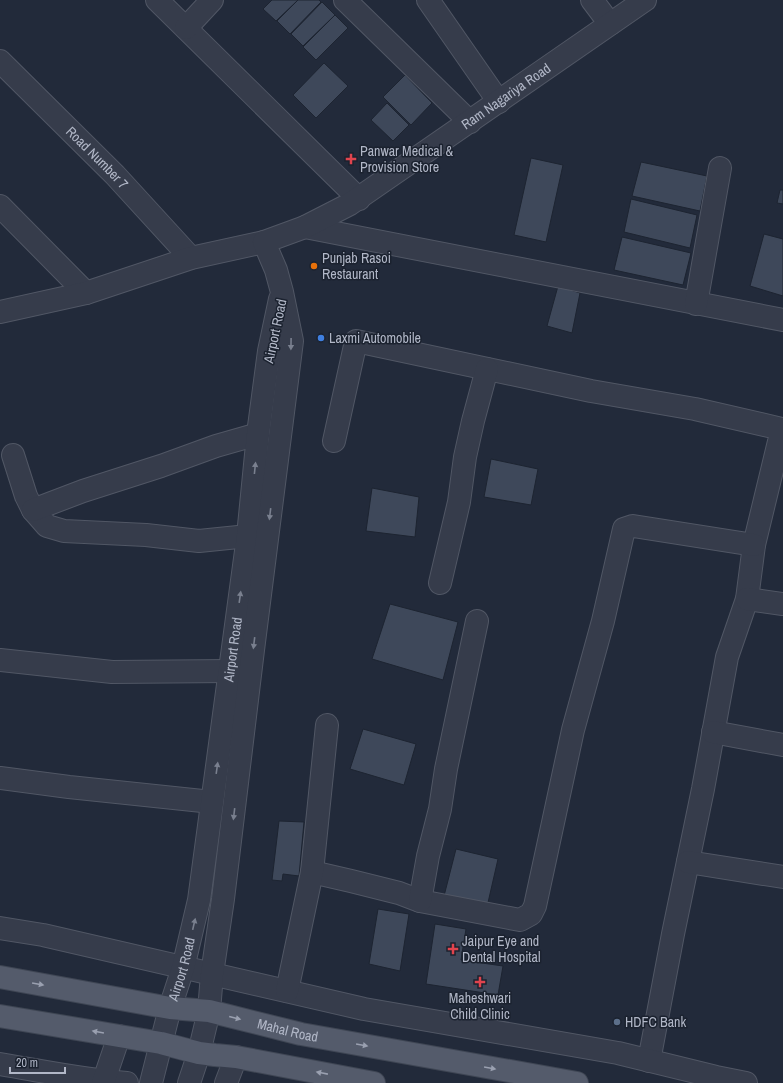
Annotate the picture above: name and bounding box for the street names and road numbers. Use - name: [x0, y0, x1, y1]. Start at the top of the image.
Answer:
- street label: Ram Nagariya Road: [458, 59, 554, 133]
- street label: Road Number 7: [62, 123, 132, 193]
- street label: Airport Road: [259, 297, 291, 366]
- street label: Airport Road: [219, 616, 246, 684]
- street label: Airport Road: [164, 936, 199, 1004]
- street label: Mahal Road: [255, 1014, 320, 1046]

